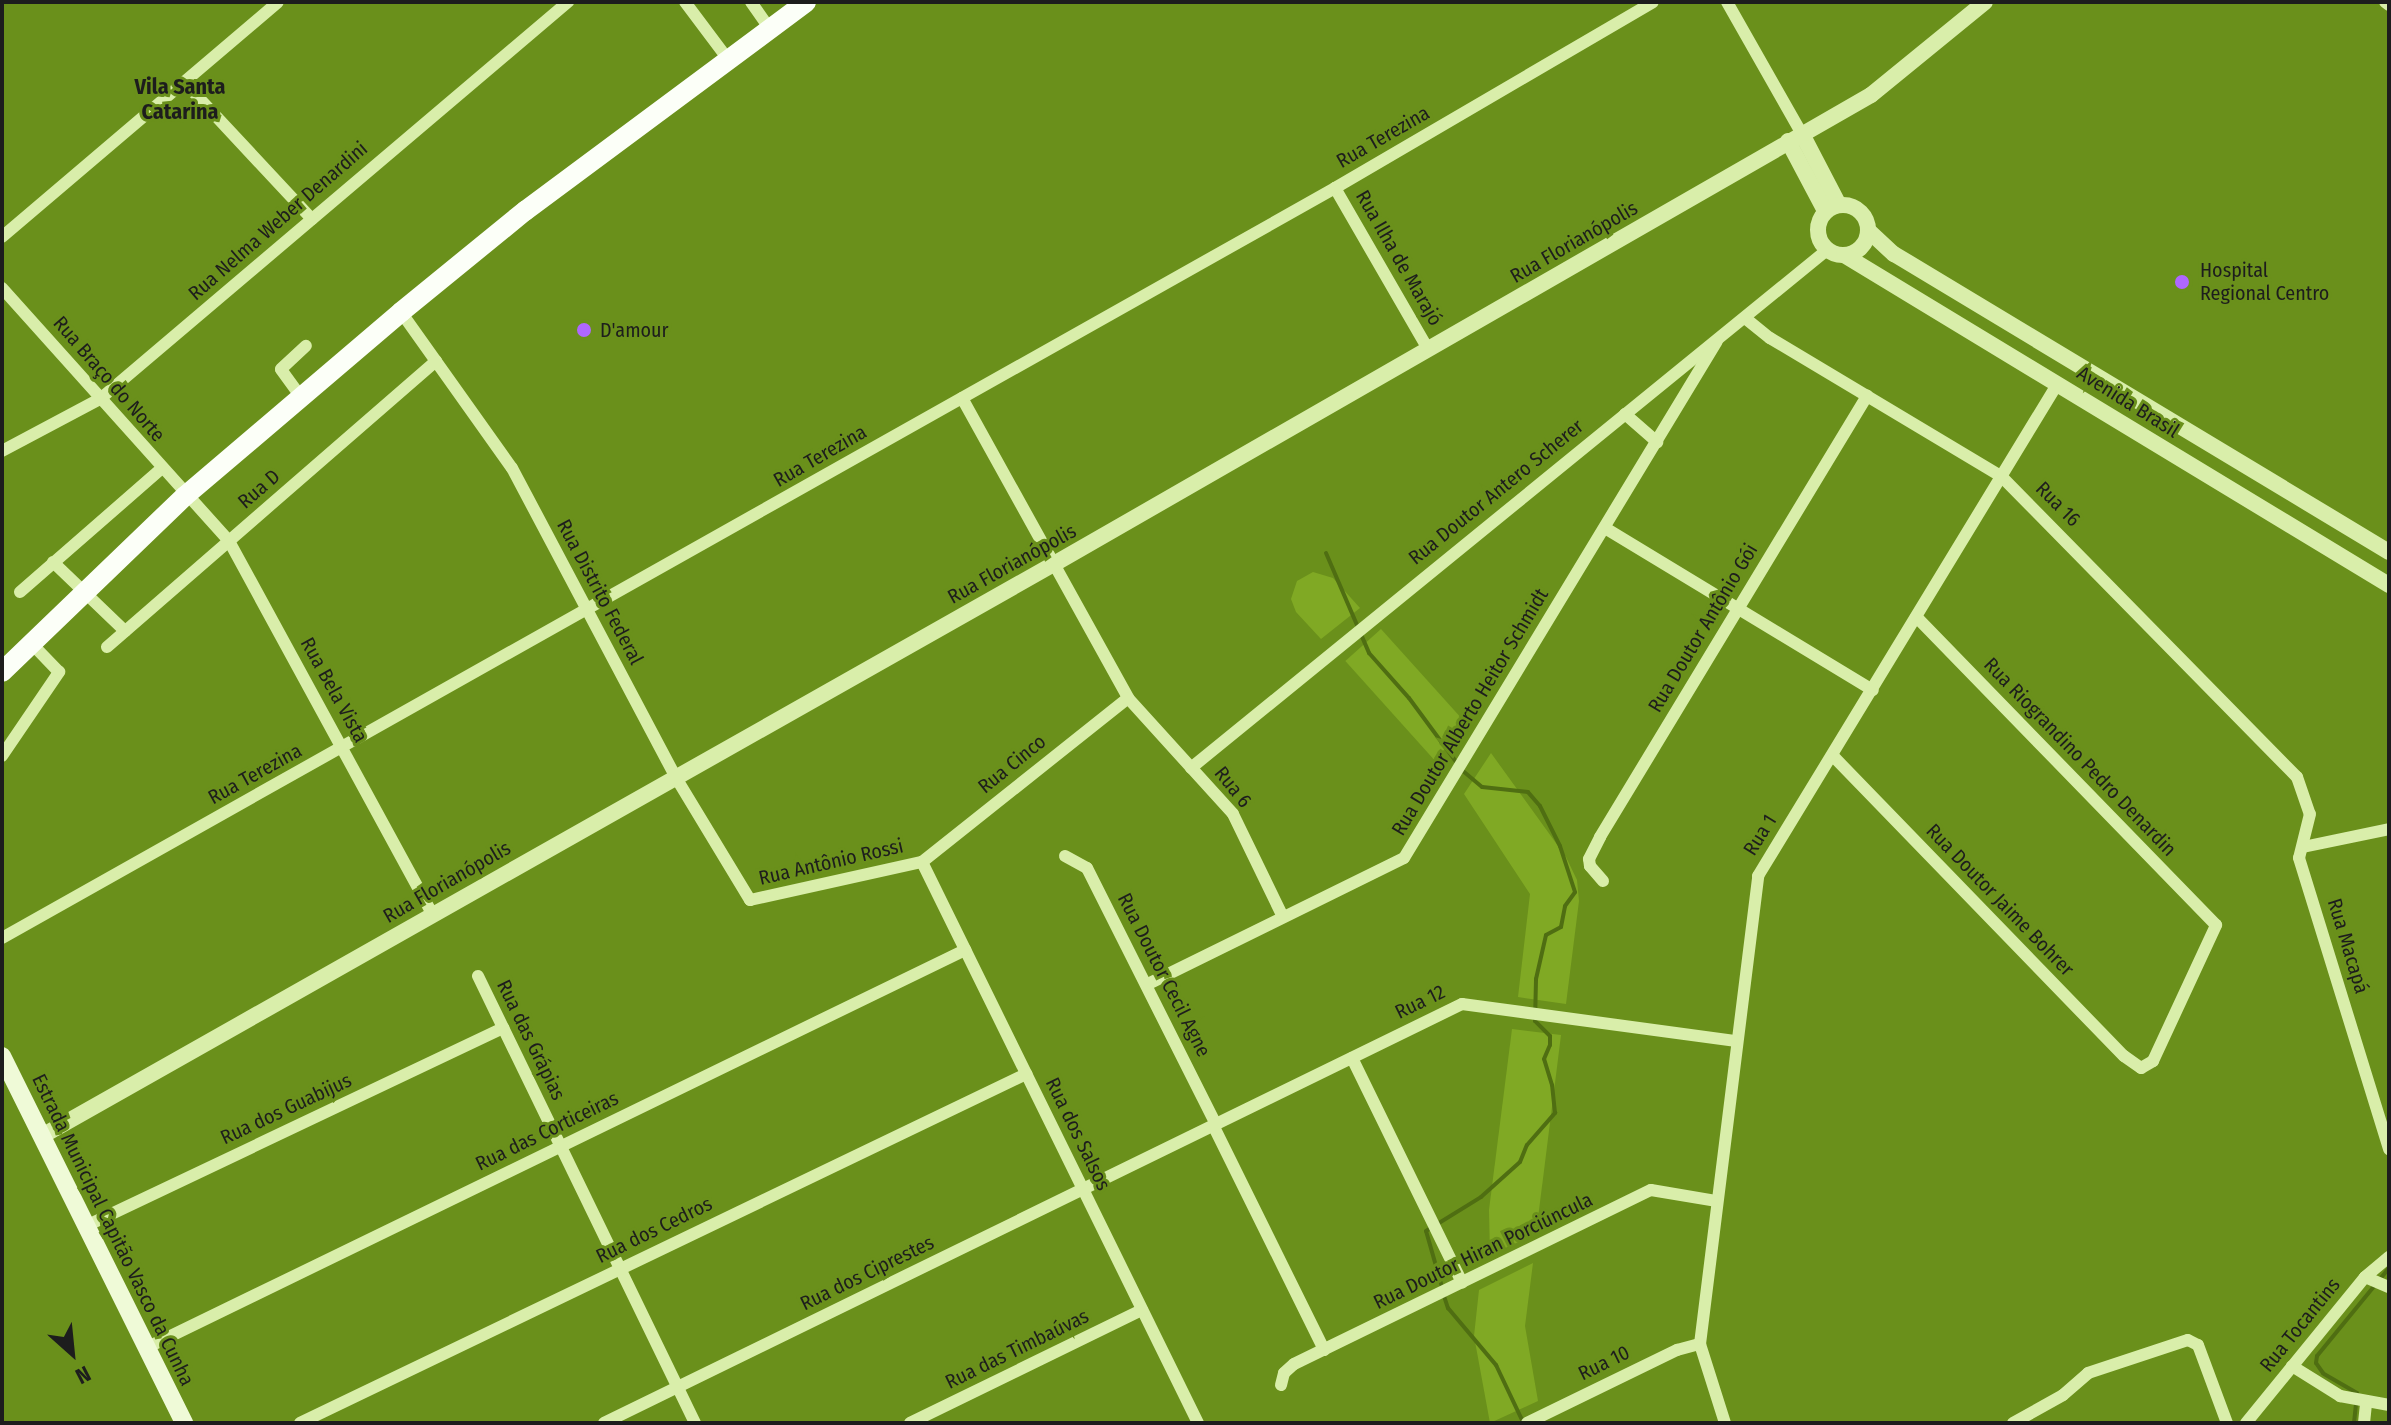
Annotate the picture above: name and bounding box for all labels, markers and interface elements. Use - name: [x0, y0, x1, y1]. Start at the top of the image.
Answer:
- district label: Vila Santa Catarina: [135, 73, 225, 124]
- street label: Rua Terezina: [1332, 101, 1434, 173]
- street label: Rua Nelma Weber Denardini: [184, 137, 372, 305]
- street label: Rua Ilha de Marajó: [1351, 186, 1447, 330]
- street label: Rua Florianópolis: [1506, 196, 1642, 288]
- place label: Hospital Regional Centro: [2200, 258, 2329, 305]
- marker: Hospital Regional Centro: [2171, 271, 2193, 293]
- street label: Rua Braço do Norte: [48, 311, 170, 447]
- place label: D'amour: [600, 318, 668, 342]
- marker: D'amour: [575, 321, 593, 339]
- street label: Avenida Brasil: [2073, 361, 2183, 443]
- street label: Rua Doutor Antero Scherer: [1404, 414, 1588, 570]
- street label: Rua Terezina: [769, 420, 871, 492]
- street label: Rua D: [233, 464, 285, 514]
- street label: Rua 16: [2031, 477, 2085, 531]
- street label: Rua Distrito Federal: [552, 515, 648, 669]
- street label: Rua Florianópolis: [944, 519, 1080, 609]
- street label: Rua Doutor Antônio Gói: [1643, 539, 1763, 717]
- street label: Rua Doutor Alberto Heitor Schmidt: [1387, 584, 1553, 840]
- street label: Rua Bela Vista: [295, 633, 373, 747]
- street label: Rua Riograndino Pedro Denardin: [1979, 653, 2181, 861]
- street label: Rua Cinco: [973, 729, 1051, 799]
- street label: Rua Terezina: [204, 738, 306, 810]
- street label: Rua 6: [1209, 762, 1257, 812]
- street label: Rua 1: [1738, 810, 1782, 860]
- street label: Rua Doutor Jaime Bohrer: [1921, 819, 2079, 981]
- street label: Rua Antônio Rossi: [756, 834, 906, 890]
- street label: Rua Florianópolis: [379, 836, 515, 928]
- street label: Rua Doutor Cecil Agne: [1112, 889, 1216, 1061]
- street label: Rua Macapá: [2322, 895, 2374, 997]
- street label: Rua das Grápias: [492, 976, 570, 1104]
- street label: Rua 12: [1391, 980, 1449, 1024]
- street label: Rua dos Guabijus: [217, 1068, 355, 1150]
- street label: Estrada Municipal Capitão Vasco da Cunha: [27, 1070, 199, 1390]
- street label: Rua dos Salsos: [1040, 1074, 1116, 1194]
- street label: Rua das Corticeiras: [472, 1086, 622, 1176]
- street label: Rua Doutor Hiran Porciúncula: [1370, 1187, 1596, 1315]
- street label: Rua dos Cedros: [592, 1192, 716, 1268]
- street label: Rua dos Ciprestes: [796, 1230, 938, 1316]
- street label: Rua Tocantins: [2255, 1273, 2345, 1377]
- street label: Rua das Timbaúvas: [941, 1304, 1093, 1394]
- north arrow: [32, 1313, 112, 1393]
- street label: Rua 10: [1574, 1340, 1634, 1386]
- text: N: [71, 1360, 95, 1390]

